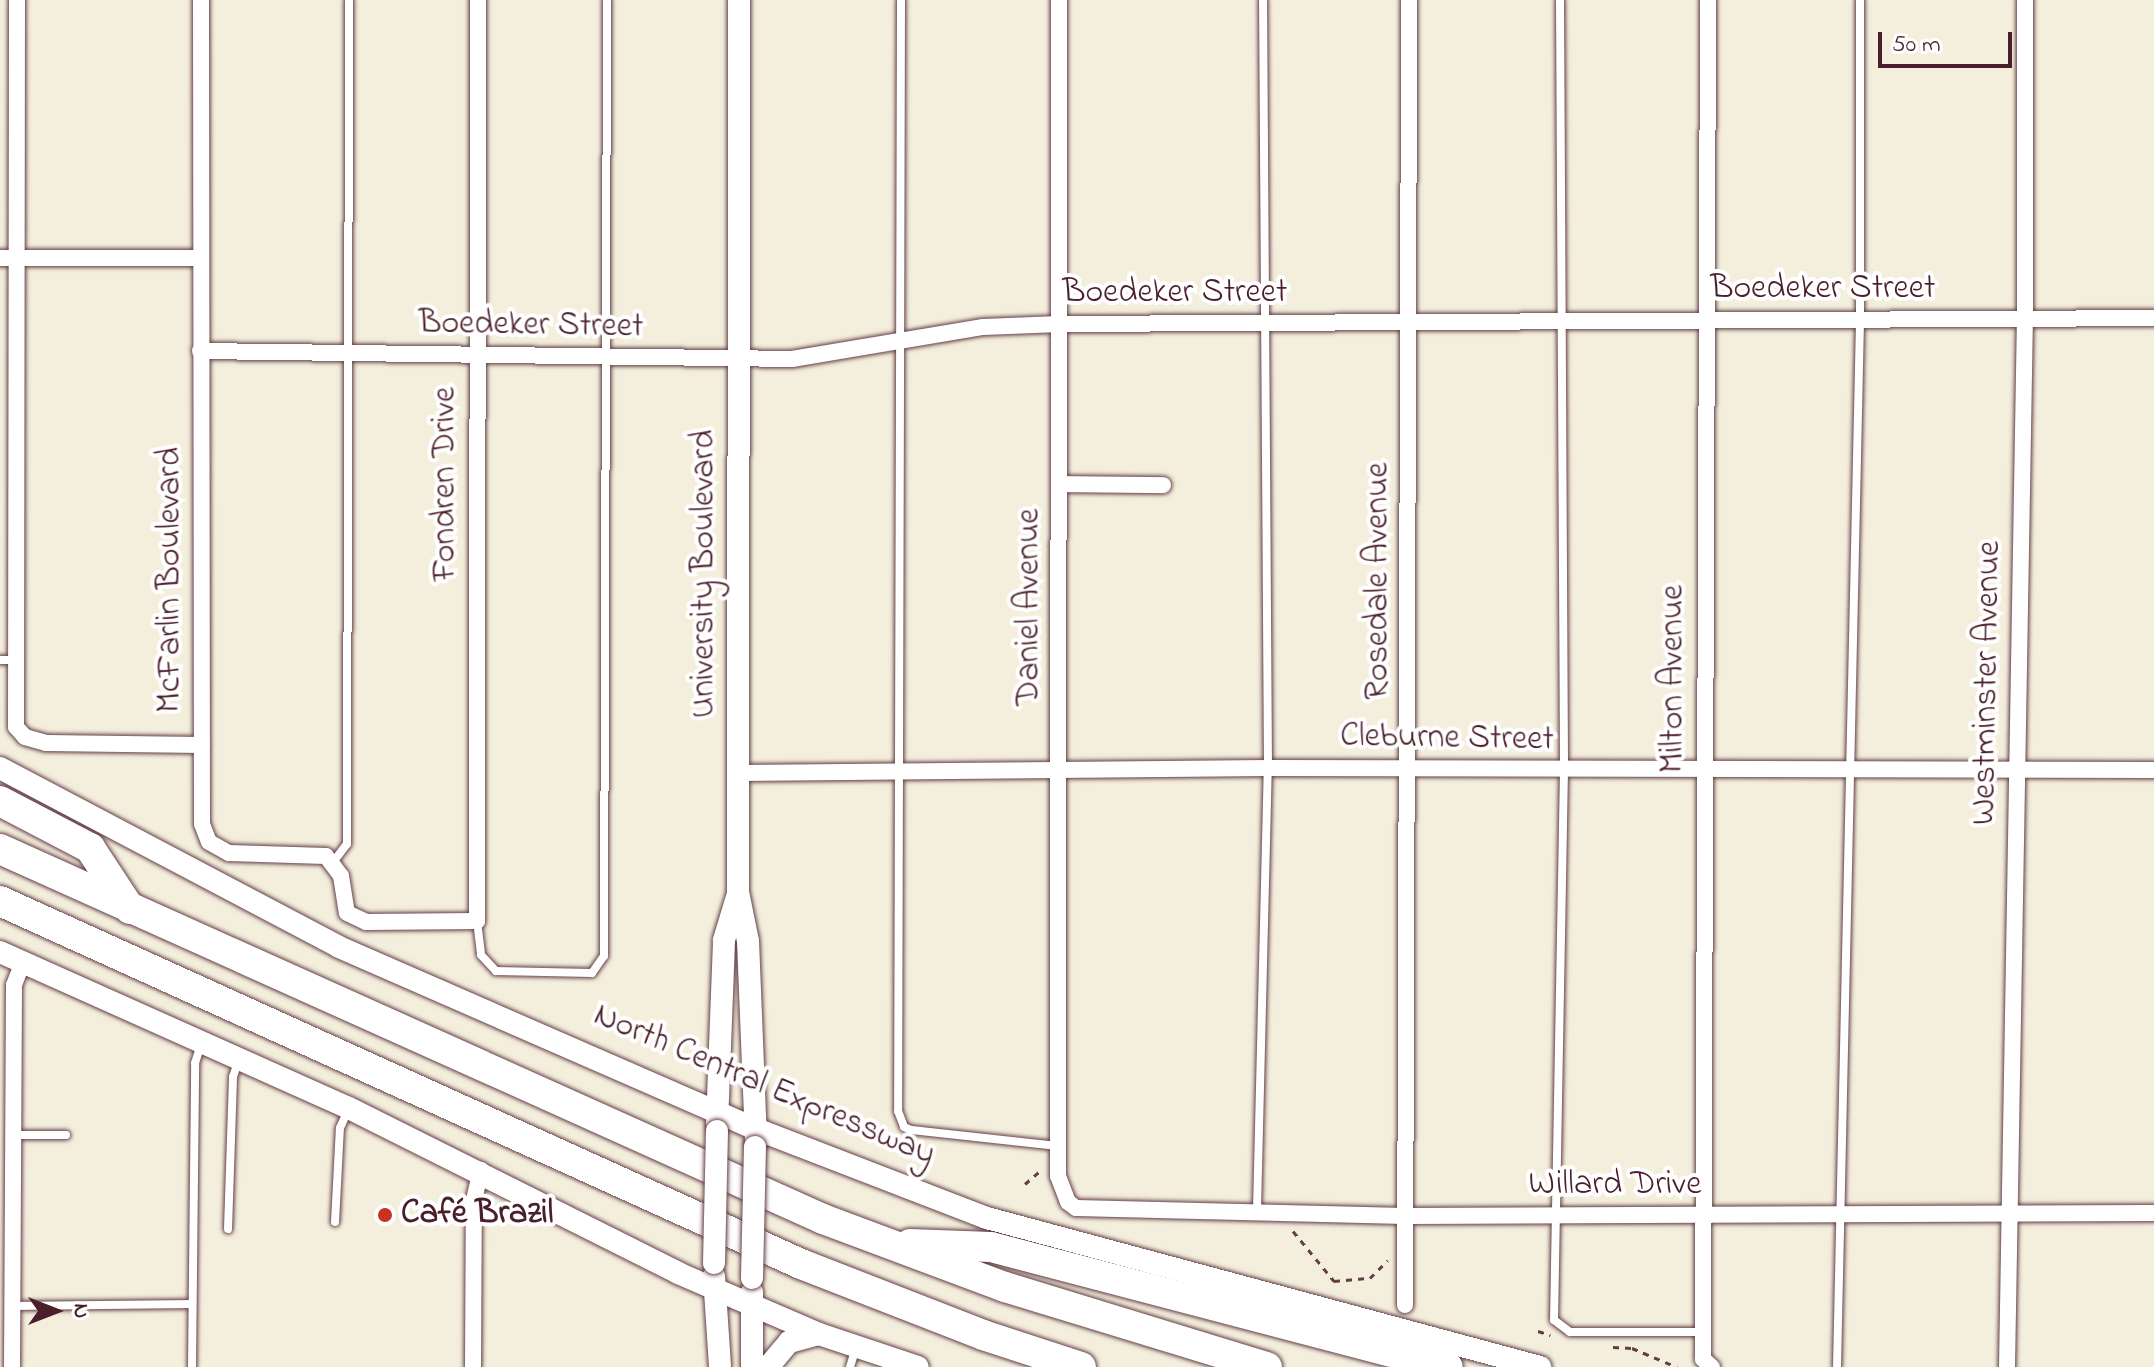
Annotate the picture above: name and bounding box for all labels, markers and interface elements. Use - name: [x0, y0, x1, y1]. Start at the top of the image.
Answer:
- scale bar: [1882, 16, 2016, 66]
- text: 50 m: [1892, 28, 1941, 63]
- street label: Boedeker Street: [1711, 270, 1935, 310]
- street label: Boedeker Street: [1063, 274, 1287, 314]
- street label: Boedeker Street: [418, 304, 644, 348]
- street label: Fondren Drive: [426, 387, 466, 581]
- street label: University Boulevard: [685, 430, 725, 718]
- street label: McFarlin Boulevard: [151, 447, 191, 713]
- street label: Rosedale Avenue: [1359, 462, 1399, 700]
- street label: Daniel Avenue: [1010, 508, 1050, 706]
- street label: Westminster Avenue: [1965, 541, 2011, 825]
- street label: Milton Avenue: [1654, 585, 1694, 773]
- street label: Cleburne Street: [1340, 717, 1554, 761]
- street label: North Central Expressway: [587, 996, 941, 1176]
- street label: Willard Drive: [1528, 1166, 1702, 1206]
- place label: Café Brazil: [401, 1195, 553, 1235]
- marker: Café Brazil: [376, 1206, 394, 1224]
- north arrow: [16, 1271, 96, 1351]
- text: N: [64, 1304, 96, 1318]

